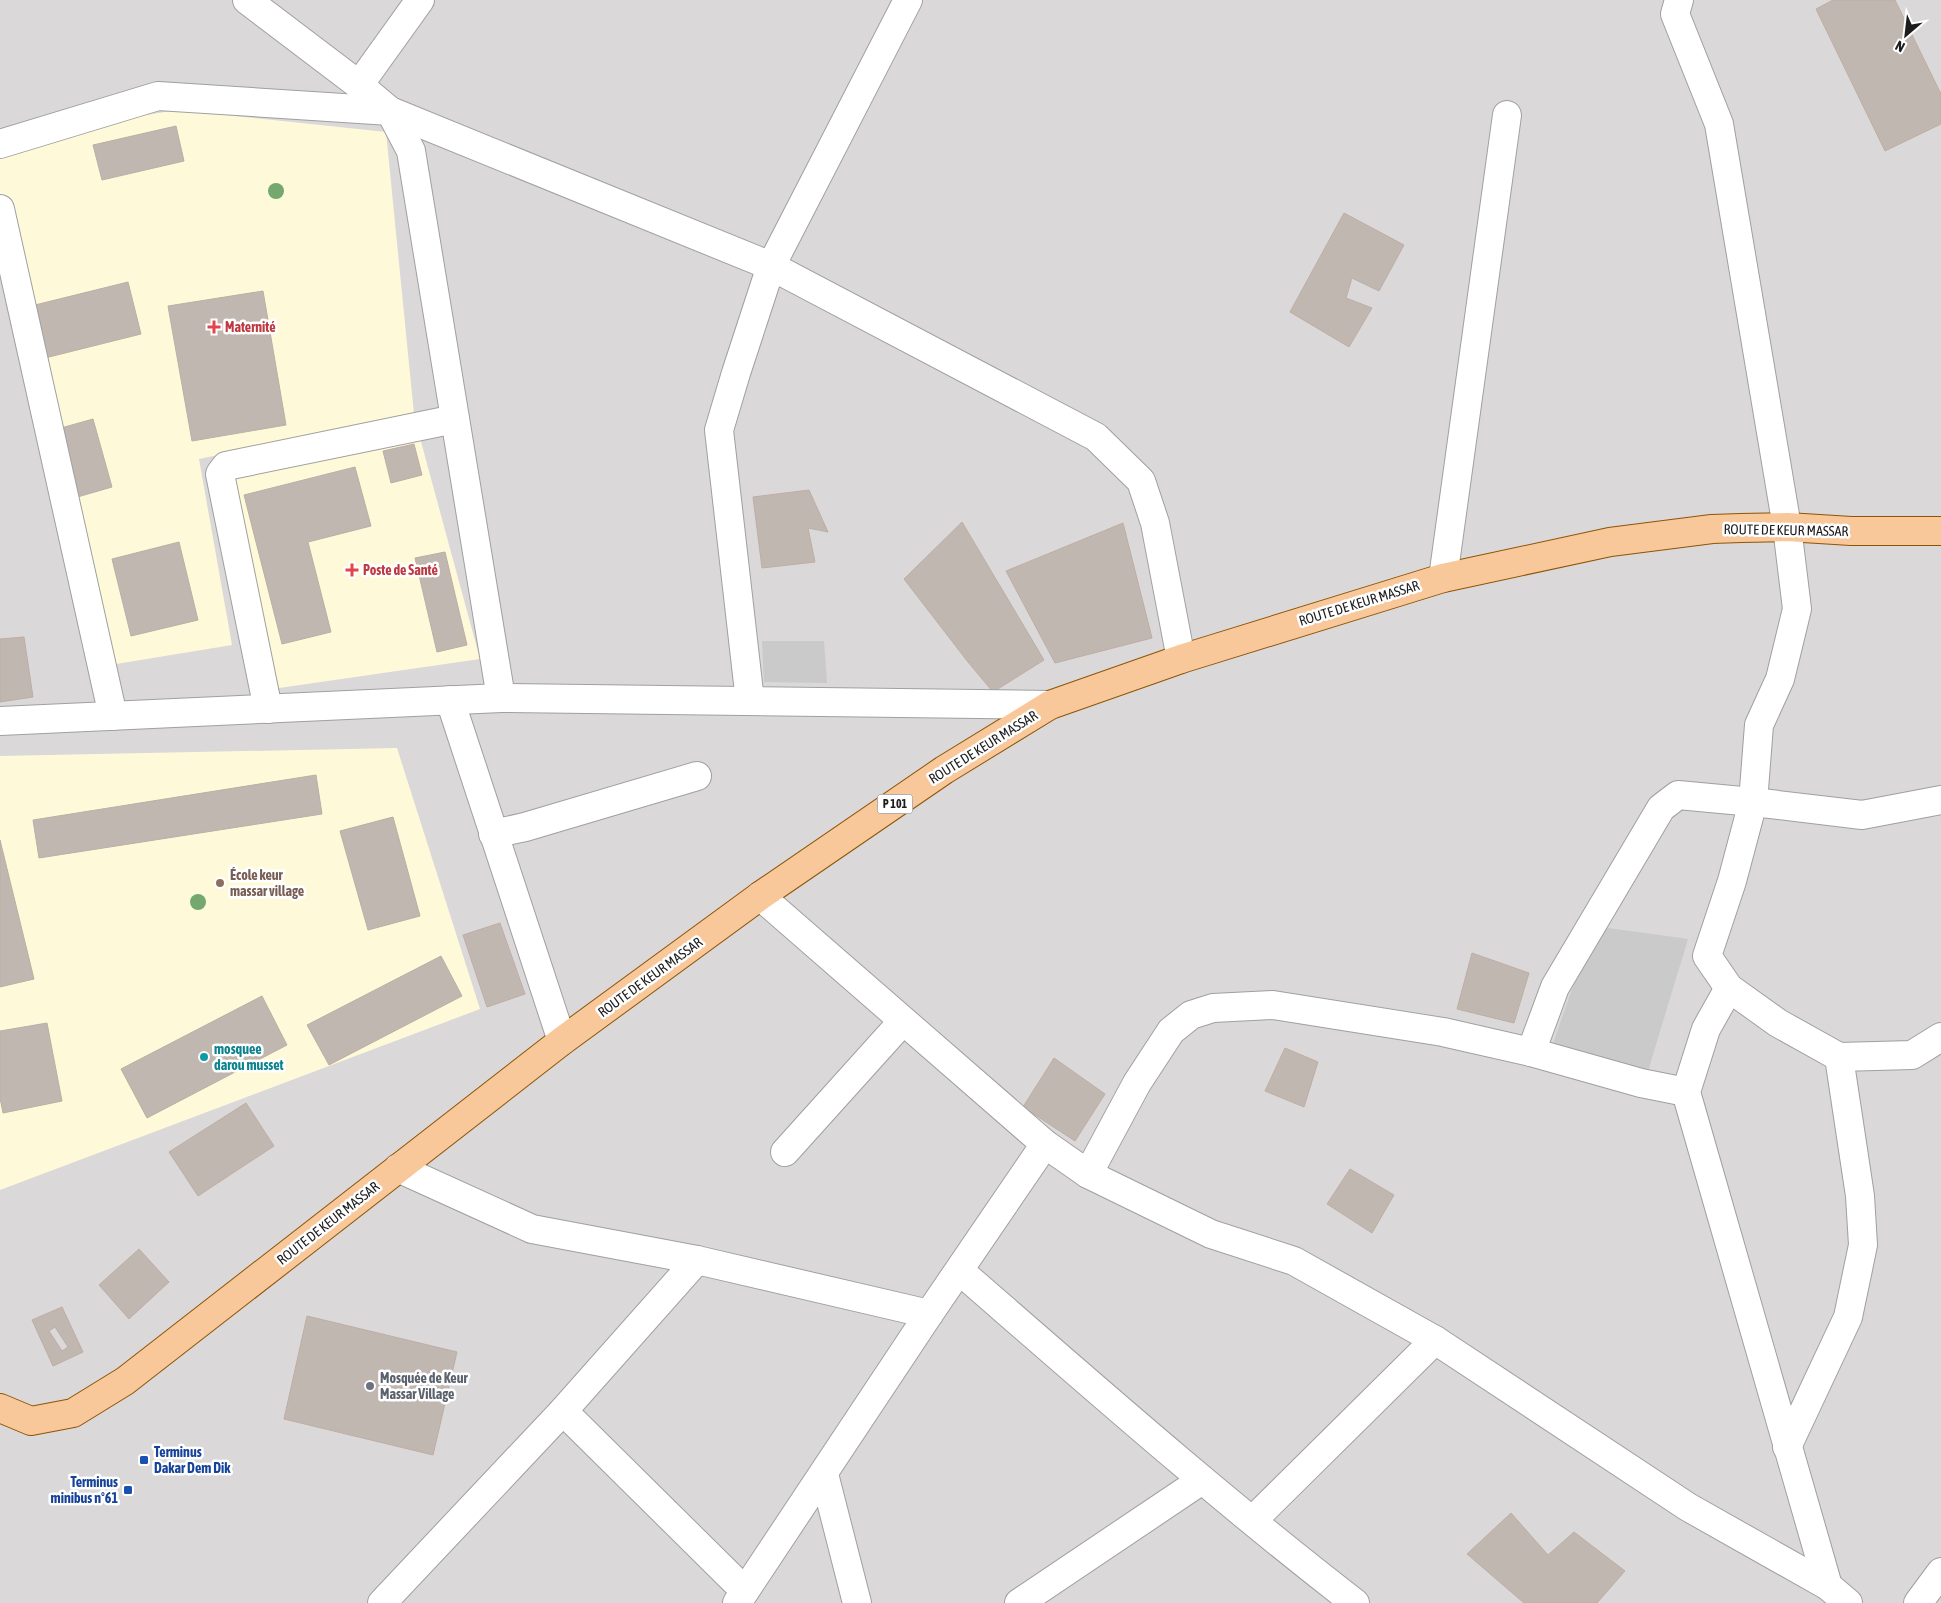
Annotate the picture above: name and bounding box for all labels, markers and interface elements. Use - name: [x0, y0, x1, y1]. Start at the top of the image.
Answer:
- north arrow: [1881, 10, 1931, 60]
- text: N: [1892, 37, 1907, 55]
- place label: Maternité: [225, 319, 276, 335]
- marker: Maternité: [207, 320, 221, 334]
- street label: ROUTE DE KEUR MASSAR: [1723, 521, 1849, 539]
- place label: Poste de Santé: [363, 562, 438, 578]
- marker: Poste de Santé: [345, 563, 359, 577]
- street label: ROUTE DE KEUR MASSAR: [1297, 577, 1421, 629]
- street label: ROUTE DE KEUR MASSAR: [926, 707, 1040, 787]
- road number: P 101: [878, 794, 912, 814]
- place label: École keur massar village: [230, 867, 304, 899]
- marker: École keur massar village: [214, 877, 226, 889]
- street label: ROUTE DE KEUR MASSAR: [595, 934, 705, 1020]
- place label: mosquee darou musset: [214, 1041, 284, 1073]
- marker: mosquee darou musset: [198, 1051, 210, 1063]
- street label: ROUTE DE KEUR MASSAR: [274, 1178, 382, 1268]
- place label: Mosquée de Keur Massar Village: [380, 1370, 468, 1402]
- marker: Mosquée de Keur Massar Village: [364, 1380, 376, 1392]
- place label: Terminus Dakar Dem Dik: [154, 1444, 231, 1476]
- marker: Terminus Dakar Dem Dik: [138, 1454, 150, 1466]
- place label: Terminus minibus n°61: [51, 1474, 118, 1506]
- marker: Terminus minibus n°61: [122, 1484, 134, 1496]

